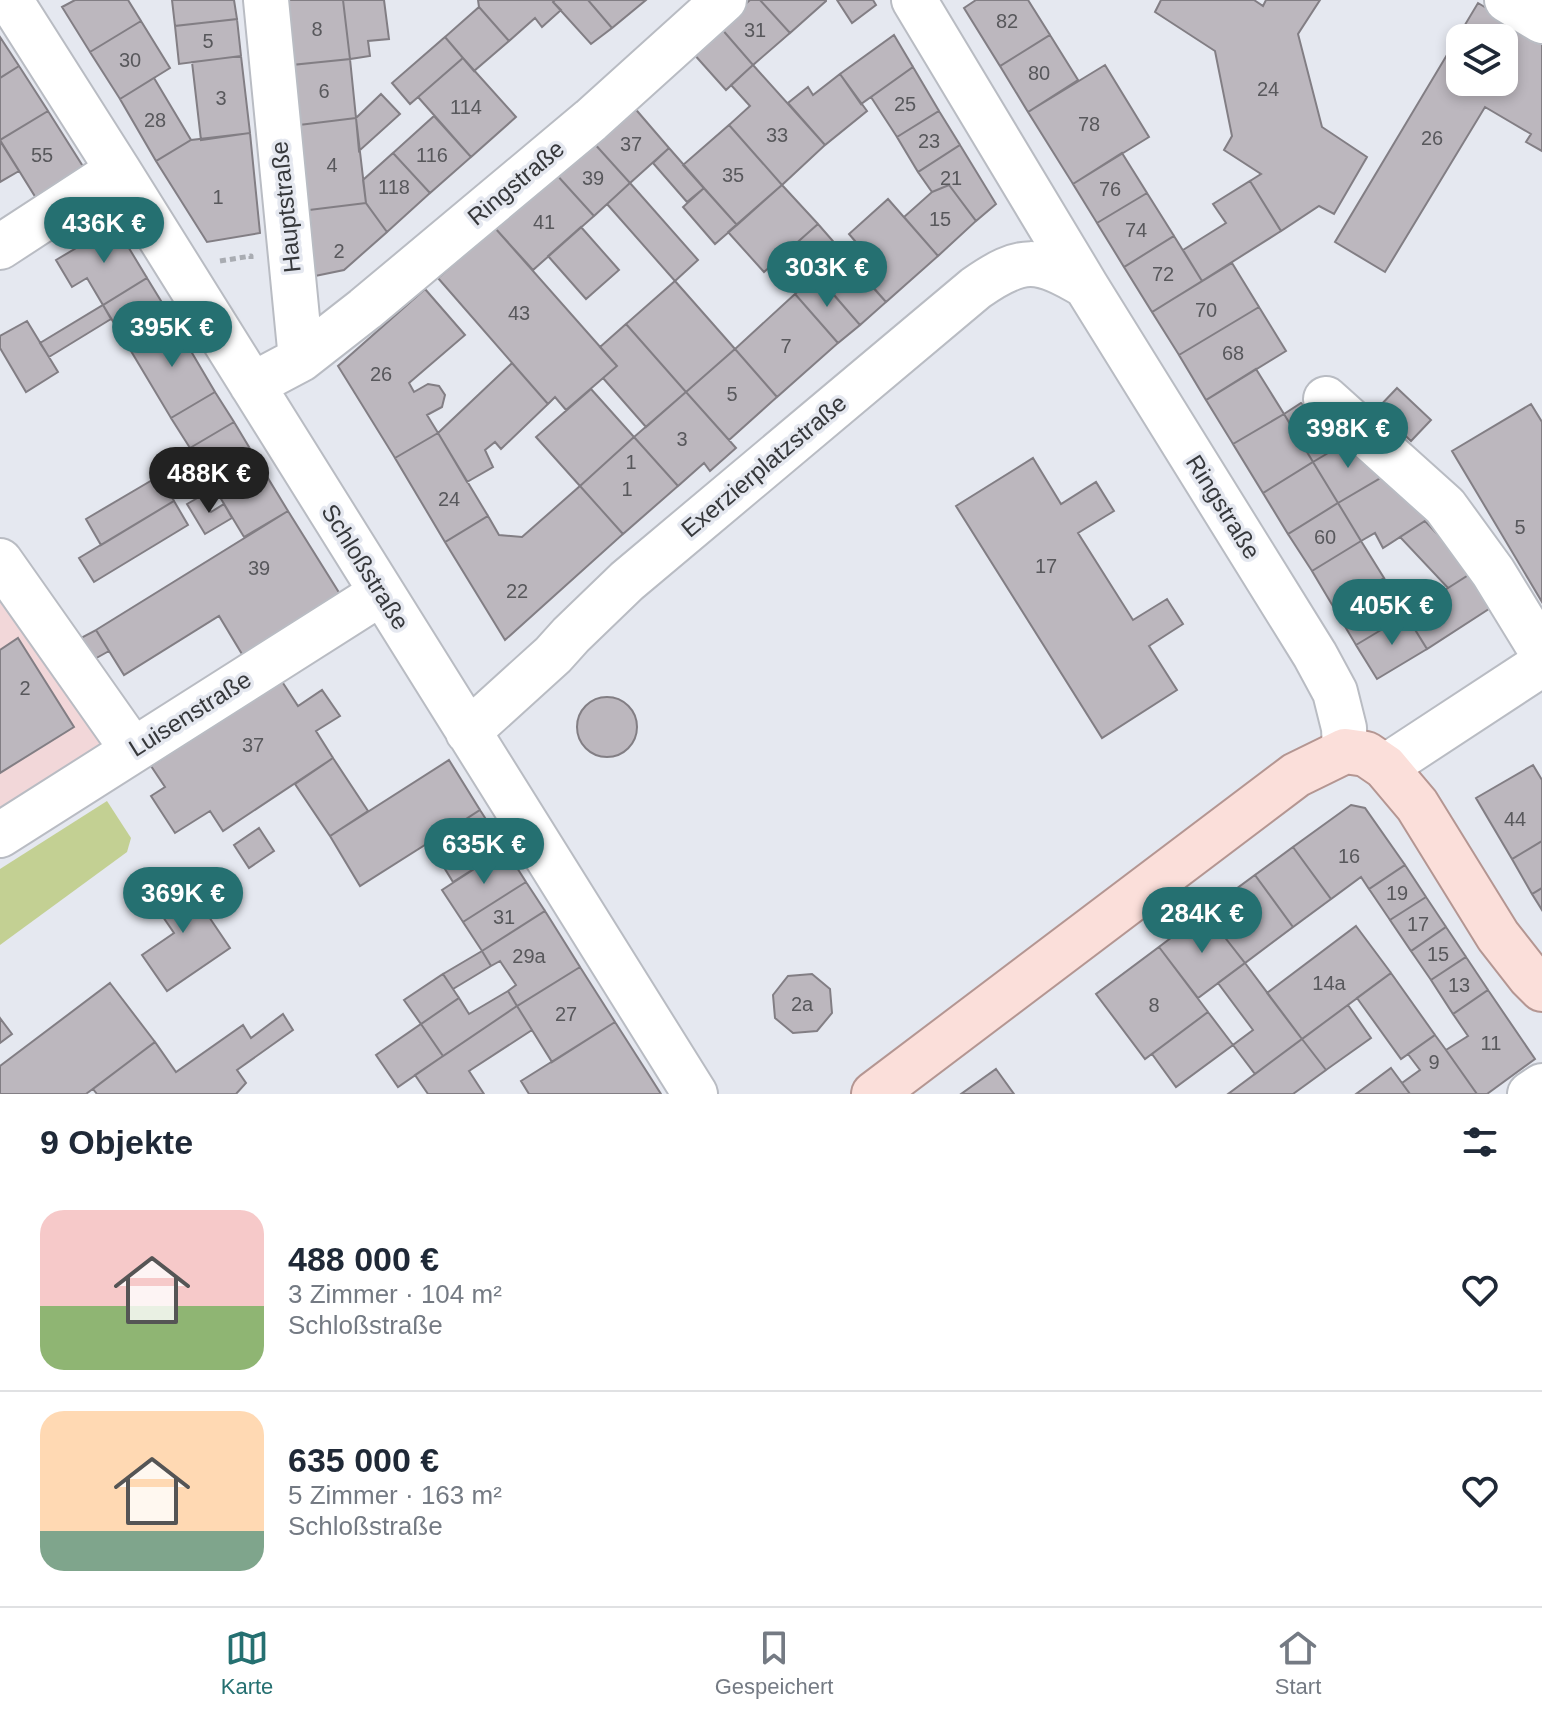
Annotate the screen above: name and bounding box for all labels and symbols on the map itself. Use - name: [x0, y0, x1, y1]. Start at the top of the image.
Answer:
- house number: 82: [996, 10, 1018, 32]
- house number: 8: [311, 18, 323, 40]
- house number: 31: [744, 19, 766, 41]
- house number: 5: [202, 30, 214, 52]
- house number: 30: [119, 49, 141, 71]
- house number: 80: [1028, 62, 1050, 84]
- house number: 24: [1257, 78, 1279, 100]
- house number: 6: [318, 80, 330, 102]
- house number: 3: [215, 87, 227, 109]
- house number: 25: [894, 93, 916, 115]
- house number: 114: [450, 96, 482, 118]
- house number: 28: [144, 109, 166, 131]
- house number: 78: [1078, 113, 1100, 135]
- house number: 33: [766, 124, 788, 146]
- house number: 26: [1421, 127, 1443, 149]
- house number: 23: [918, 130, 940, 152]
- house number: 37: [620, 133, 642, 155]
- street label: Ringstraße: [462, 135, 569, 231]
- street label: Hauptstraße: [265, 140, 306, 274]
- house number: 55: [31, 144, 53, 166]
- house number: 116: [416, 144, 448, 166]
- house number: 4: [326, 154, 338, 176]
- house number: 35: [722, 164, 744, 186]
- house number: 39: [582, 167, 604, 189]
- house number: 21: [940, 167, 962, 189]
- house number: 118: [378, 176, 410, 198]
- house number: 76: [1099, 178, 1121, 200]
- house number: 1: [212, 186, 224, 208]
- pin: 436K €: [39, 197, 169, 265]
- house number: 15: [929, 208, 951, 230]
- house number: 41: [533, 211, 555, 233]
- house number: 74: [1125, 219, 1147, 241]
- house number: 2: [333, 240, 345, 262]
- pin: 303K €: [762, 241, 892, 309]
- house number: 72: [1152, 263, 1174, 285]
- house number: 70: [1195, 299, 1217, 321]
- pin: 395K €: [107, 301, 237, 369]
- house number: 43: [508, 302, 530, 324]
- house number: 7: [780, 335, 792, 357]
- house number: 68: [1222, 342, 1244, 364]
- house number: 26: [370, 363, 392, 385]
- house number: 5: [726, 383, 738, 405]
- street label: Exerzierplatzstraße: [676, 389, 852, 542]
- pin: 398K €: [1283, 402, 1413, 470]
- house number: 3: [676, 428, 688, 450]
- pin: 488K €: [144, 447, 274, 515]
- street label: Ringstraße: [1181, 450, 1266, 564]
- house number: 1: [625, 451, 637, 473]
- house number: 1: [621, 478, 633, 500]
- house number: 24: [438, 488, 460, 510]
- street label: Schloßstraße: [316, 499, 415, 634]
- house number: 5: [1514, 516, 1526, 538]
- house number: 60: [1314, 526, 1336, 548]
- house number: 17: [1035, 555, 1057, 577]
- house number: 39: [248, 557, 270, 579]
- pin: 405K €: [1327, 579, 1457, 647]
- house number: 22: [506, 580, 528, 602]
- street label: Luisenstraße: [124, 665, 256, 762]
- house number: 2: [19, 677, 31, 699]
- house number: 37: [242, 734, 264, 756]
- house number: 44: [1504, 808, 1526, 830]
- pin: 635K €: [419, 818, 549, 886]
- house number: 16: [1338, 845, 1360, 867]
- pin: 369K €: [118, 867, 248, 935]
- house number: 19: [1386, 882, 1408, 904]
- pin: 284K €: [1137, 887, 1267, 955]
- house number: 31: [493, 906, 515, 928]
- house number: 17: [1407, 913, 1429, 935]
- house number: 15: [1427, 943, 1449, 965]
- house number: 29a: [512, 945, 547, 967]
- house number: 14a: [1312, 972, 1347, 994]
- house number: 13: [1448, 974, 1470, 996]
- house number: 2a: [791, 993, 814, 1015]
- house number: 8: [1148, 994, 1160, 1016]
- house number: 27: [555, 1003, 577, 1025]
- house number: 11: [1481, 1032, 1501, 1054]
- house number: 9: [1428, 1051, 1440, 1073]

